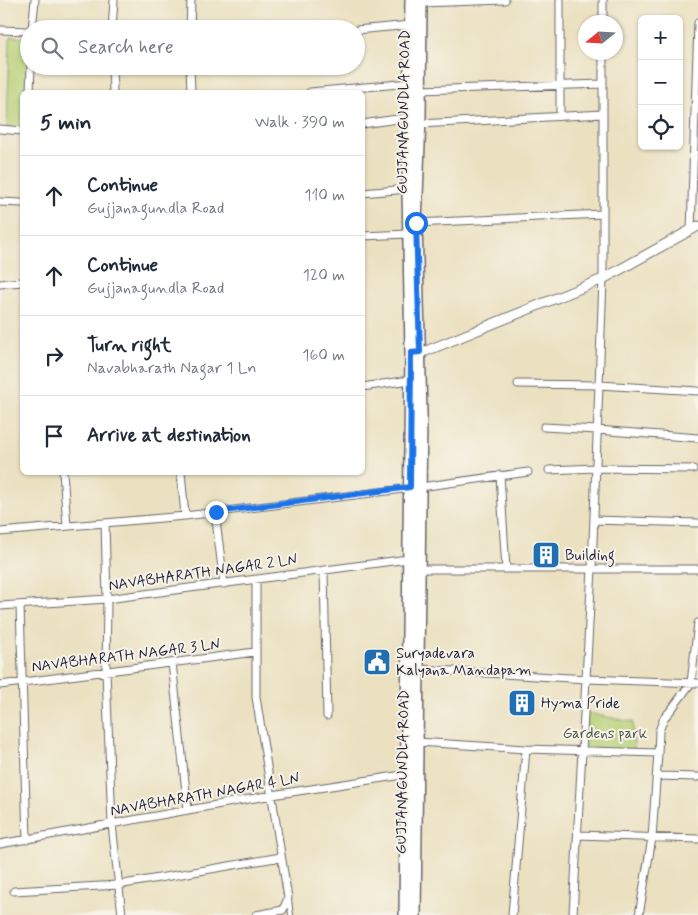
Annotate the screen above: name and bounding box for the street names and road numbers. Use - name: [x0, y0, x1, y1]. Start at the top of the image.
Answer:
- street label: GUJJANAGUNDLA ROAD: [393, 30, 415, 194]
- street label: NAVABHARATH NAGAR 2 LN: [107, 550, 299, 596]
- street label: NAVABHARATH NAGAR 3 LN: [30, 634, 222, 678]
- street label: GUJJANAGUNDLA ROAD: [392, 690, 414, 854]
- street label: NAVABHARATH NAGAR 4 LN: [109, 768, 302, 822]

